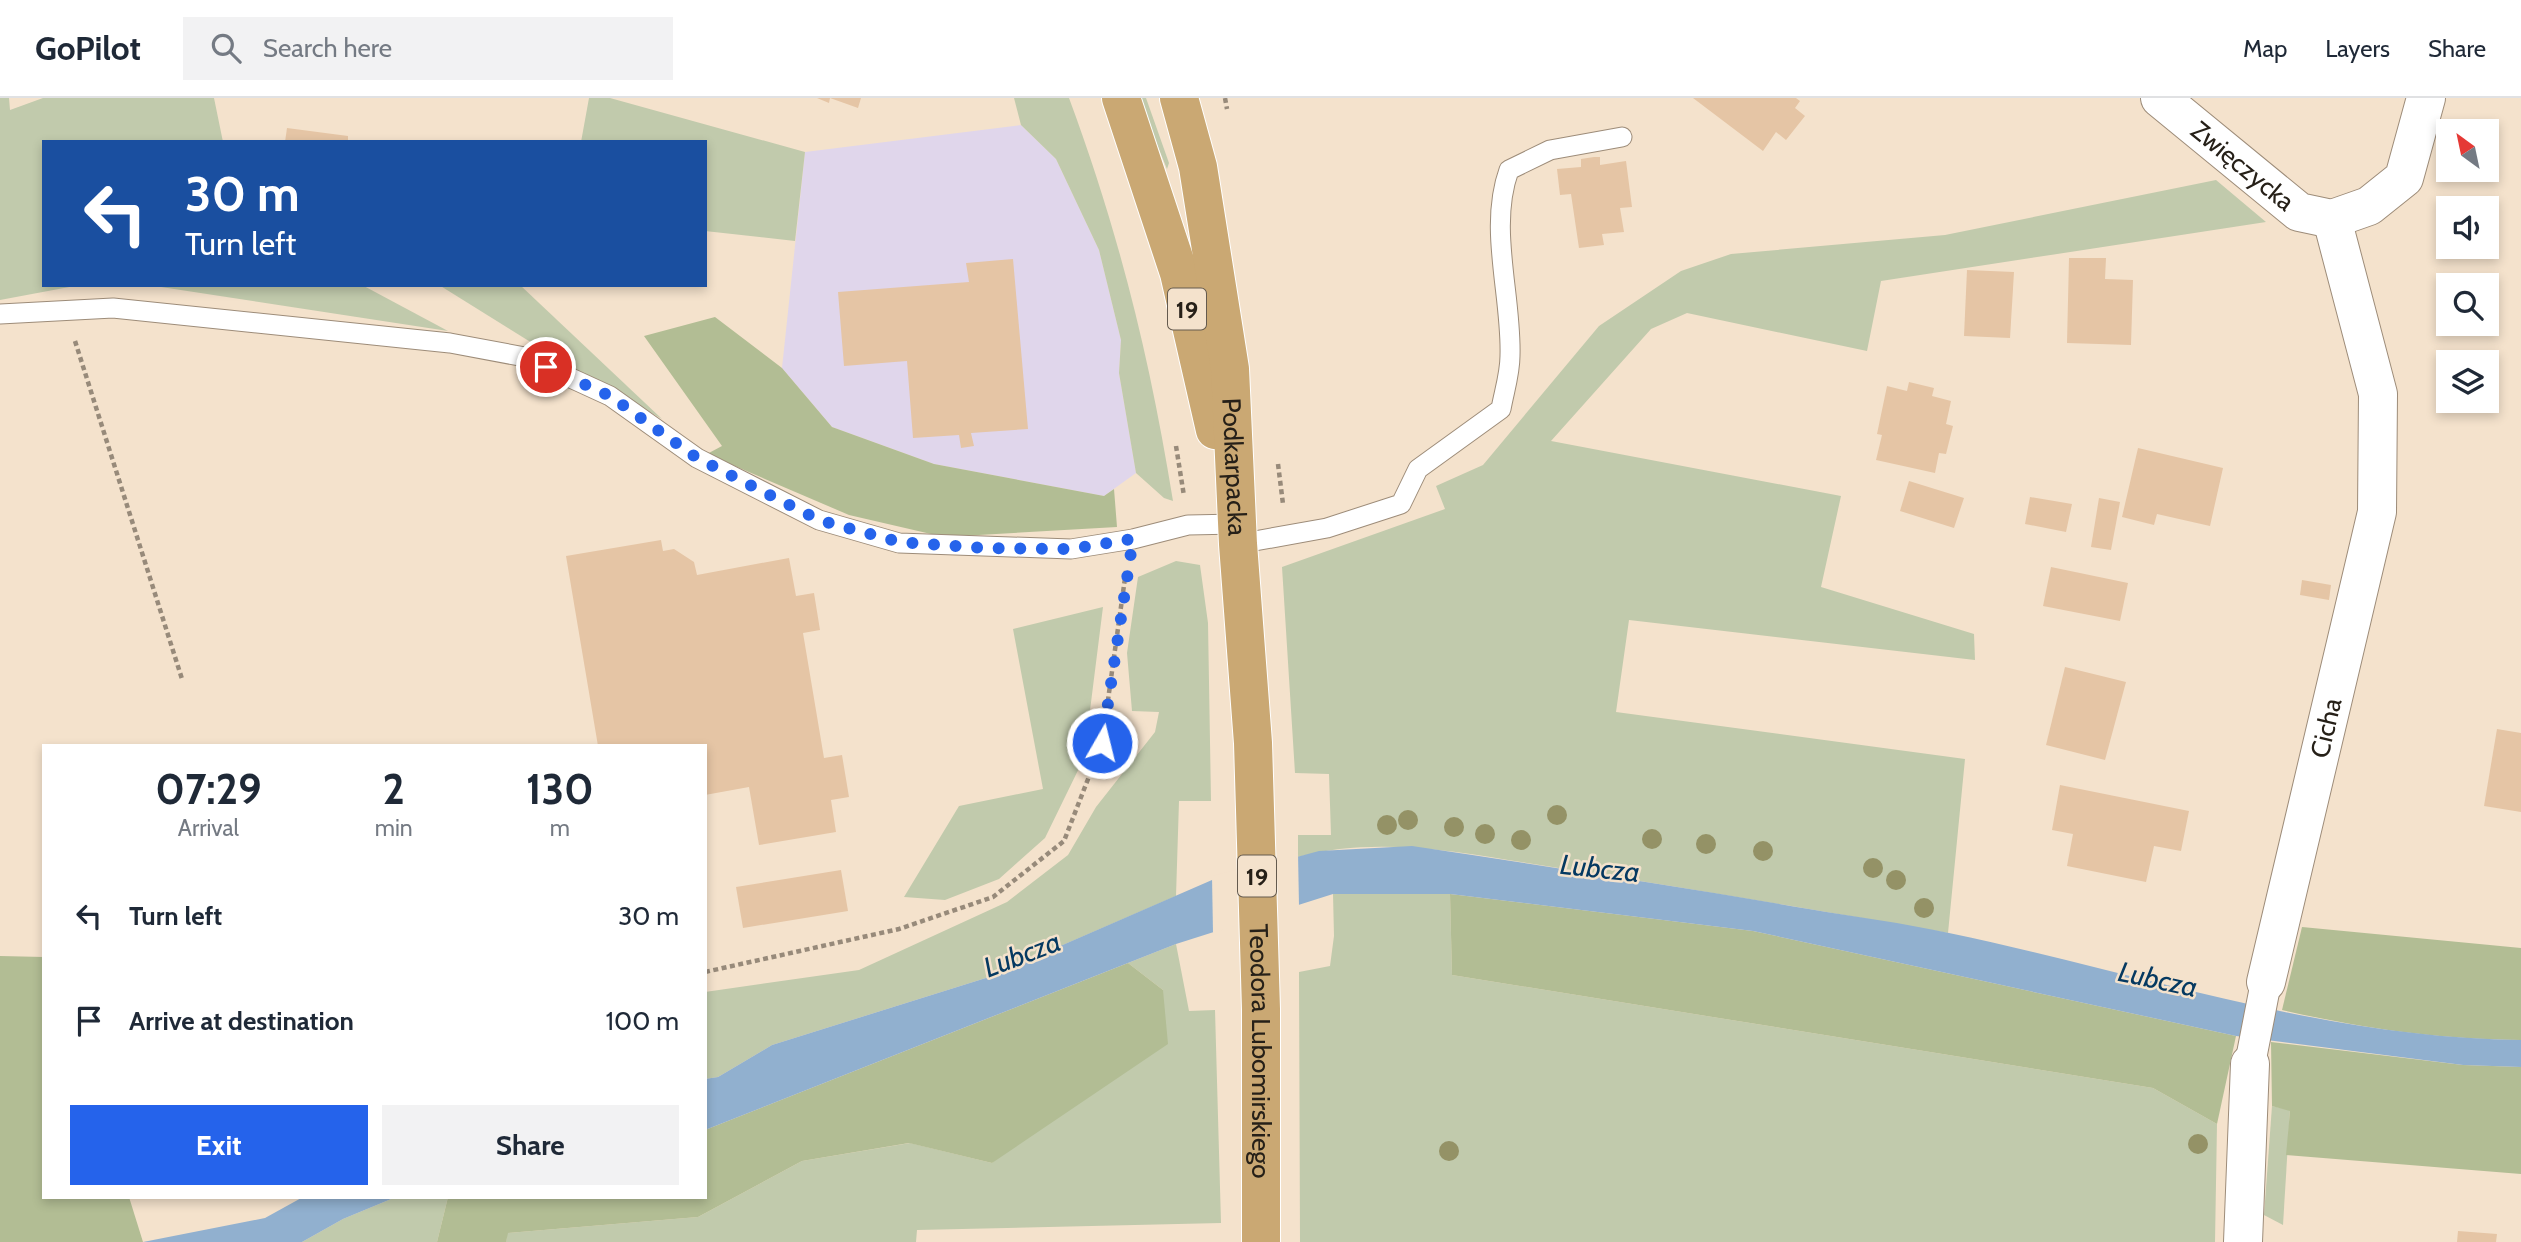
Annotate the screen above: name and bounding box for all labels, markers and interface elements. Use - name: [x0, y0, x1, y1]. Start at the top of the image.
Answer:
- search box: [183, 17, 673, 80]
- text: GoPilot: [35, 28, 141, 68]
- icon: search: [207, 29, 245, 67]
- text: Search here: [263, 32, 392, 64]
- text: Map: [2243, 34, 2287, 63]
- text: Layers: [2325, 34, 2390, 63]
- text: Share: [2428, 34, 2486, 63]
- street label: Zwięczycka: [2185, 114, 2301, 218]
- north arrow: [2436, 119, 2499, 182]
- map controls: [2436, 119, 2499, 413]
- text: 30 m: [185, 164, 300, 223]
- icon: left: [70, 168, 161, 259]
- button: sound: [2436, 196, 2499, 259]
- text: Turn left: [185, 224, 296, 263]
- button: search: [2436, 273, 2499, 336]
- road number: 19: [1168, 288, 1206, 330]
- pin: [516, 337, 576, 397]
- icon: arrive: [527, 348, 565, 386]
- button: layers: [2436, 350, 2499, 413]
- street label: Podkarpacka: [1215, 397, 1254, 537]
- street label: Cicha: [2303, 694, 2349, 761]
- position arrow: [1065, 706, 1139, 780]
- text: 07:29: [155, 763, 261, 815]
- text: 2: [383, 763, 405, 815]
- text: 130: [526, 763, 594, 815]
- text: Arrival: [178, 814, 239, 842]
- text: min: [375, 814, 413, 842]
- text: m: [550, 814, 570, 842]
- water label: Lubcza: [1558, 847, 1642, 889]
- road number: 19: [1238, 856, 1276, 896]
- icon: left: [70, 897, 108, 935]
- text: Turn left: [129, 900, 222, 932]
- text: 30 m: [618, 900, 679, 932]
- street label: Teodora Lubomirskiego: [1242, 923, 1277, 1178]
- water label: Lubcza: [979, 924, 1065, 984]
- water label: Lubcza: [2115, 954, 2201, 1004]
- icon: arrive: [70, 1002, 108, 1040]
- text: Arrive at destination: [129, 1005, 354, 1037]
- text: 100 m: [606, 1005, 679, 1037]
- button: Exit: [70, 1105, 368, 1185]
- button: Share: [382, 1105, 679, 1185]

